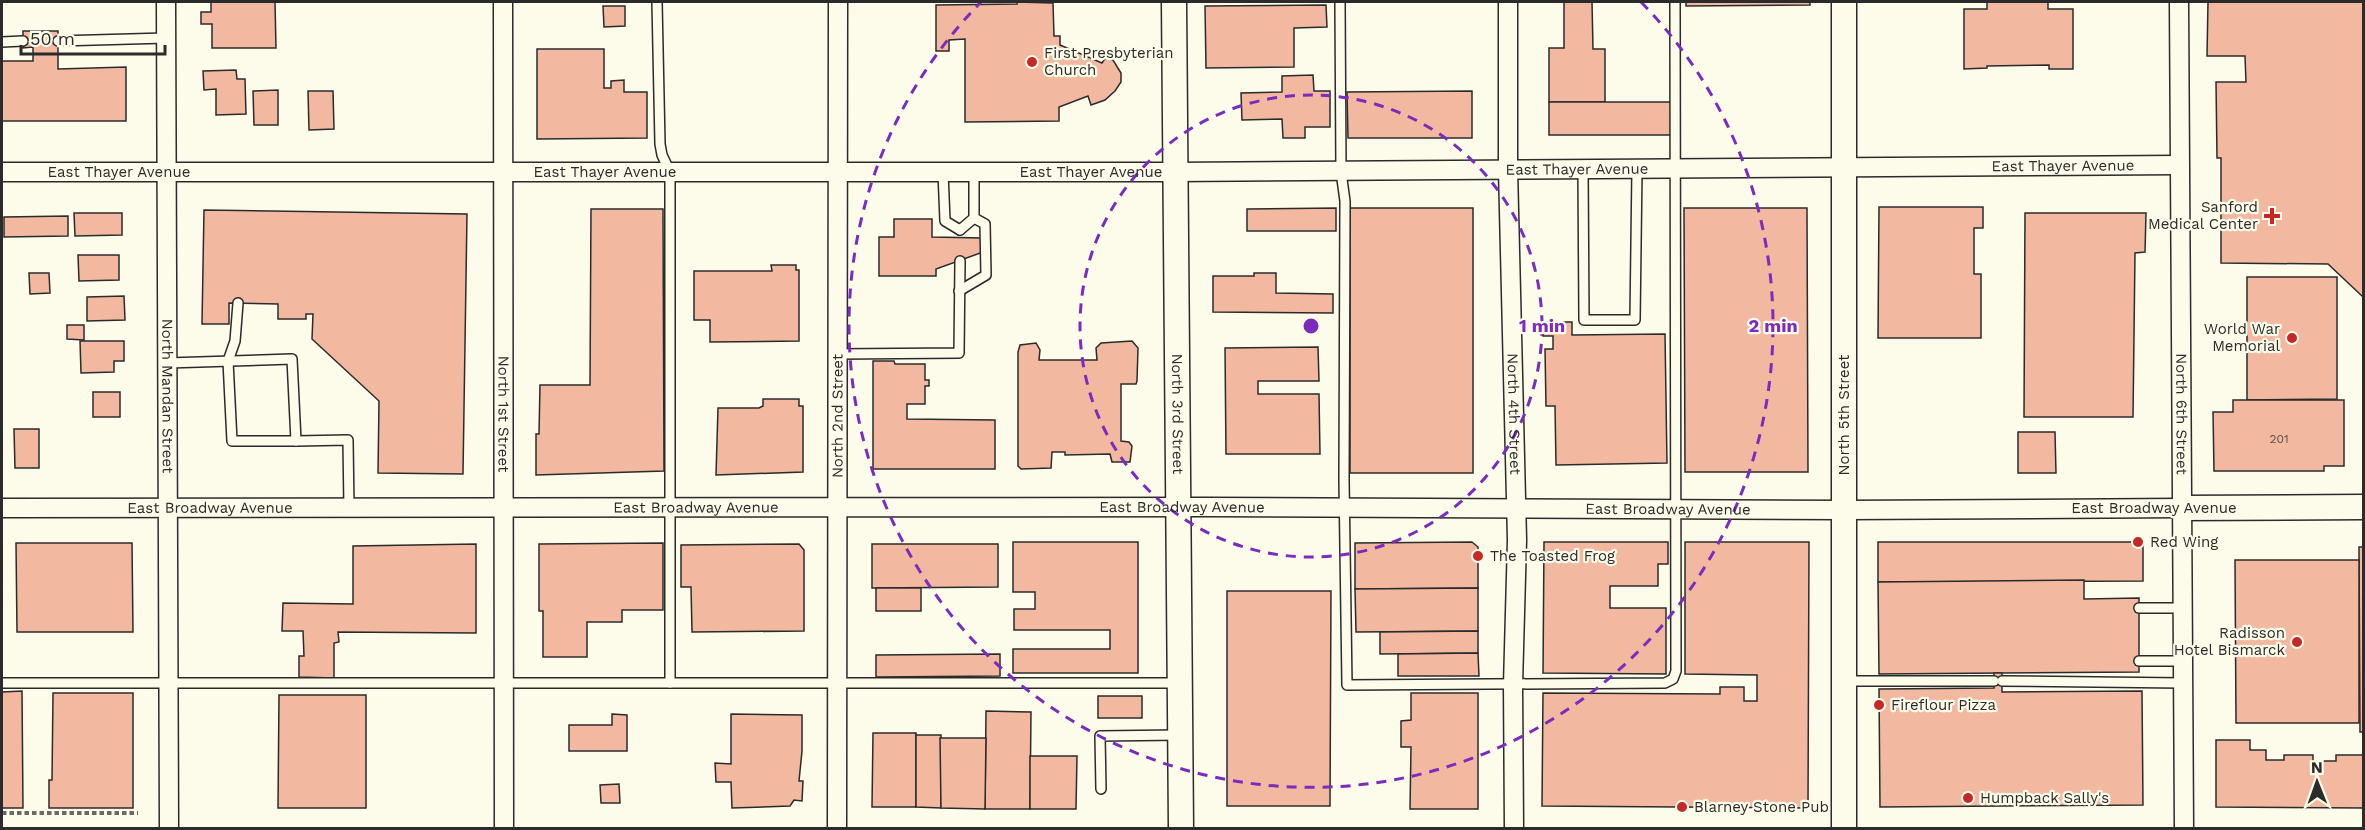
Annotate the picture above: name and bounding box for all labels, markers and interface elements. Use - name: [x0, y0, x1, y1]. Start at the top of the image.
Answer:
- scale bar: [21, 18, 165, 56]
- text: 50 m: [30, 28, 75, 49]
- place label: First Presbyterian Church: [1044, 44, 1174, 79]
- marker: First Presbyterian Church: [1025, 55, 1039, 69]
- street label: East Thayer Avenue: [1991, 156, 2135, 175]
- street label: East Thayer Avenue: [1505, 160, 1649, 179]
- street label: East Thayer Avenue: [48, 163, 190, 181]
- street label: East Thayer Avenue: [534, 163, 676, 181]
- street label: East Thayer Avenue: [1020, 163, 1162, 181]
- place label: Sanford Medical Center: [2148, 198, 2258, 233]
- marker: Sanford Medical Center: [2263, 207, 2281, 225]
- text: 1 min: [1519, 315, 1565, 336]
- text: 2 min: [1748, 315, 1798, 336]
- centre of rings: [1301, 316, 1321, 336]
- street label: North Mandan Street: [158, 319, 177, 474]
- place label: World War Memorial: [2204, 320, 2280, 355]
- marker: World War Memorial: [2285, 331, 2299, 345]
- street label: North 2nd Street: [828, 353, 847, 478]
- street label: North 4th Street: [1503, 353, 1524, 476]
- street label: North 6th Street: [2172, 353, 2191, 475]
- street label: North 3rd Street: [1168, 354, 1187, 475]
- street label: North 5th Street: [1835, 354, 1853, 475]
- street label: North 1st Street: [494, 356, 513, 473]
- house number: 201: [2269, 432, 2289, 446]
- street label: East Broadway Avenue: [613, 498, 779, 516]
- street label: East Broadway Avenue: [1099, 498, 1265, 516]
- street label: East Broadway Avenue: [127, 499, 293, 517]
- street label: East Broadway Avenue: [2071, 499, 2237, 517]
- street label: East Broadway Avenue: [1585, 500, 1751, 519]
- place label: Red Wing: [2150, 533, 2218, 551]
- marker: Red Wing: [2131, 535, 2145, 549]
- place label: The Toasted Frog: [1490, 547, 1615, 565]
- marker: The Toasted Frog: [1471, 549, 1485, 563]
- place label: Radisson Hotel Bismarck: [2174, 624, 2285, 659]
- marker: Radisson Hotel Bismarck: [2290, 635, 2304, 649]
- place label: Fireflour Pizza: [1891, 696, 1996, 714]
- marker: Fireflour Pizza: [1872, 698, 1886, 712]
- north arrow: [2287, 752, 2347, 812]
- text: N: [2311, 758, 2323, 777]
- place label: Humpback Sally's: [1980, 789, 2109, 807]
- marker: Humpback Sally's: [1961, 791, 1975, 805]
- place label: Blarney Stone Pub: [1694, 798, 1829, 816]
- marker: Blarney Stone Pub: [1675, 800, 1689, 814]

